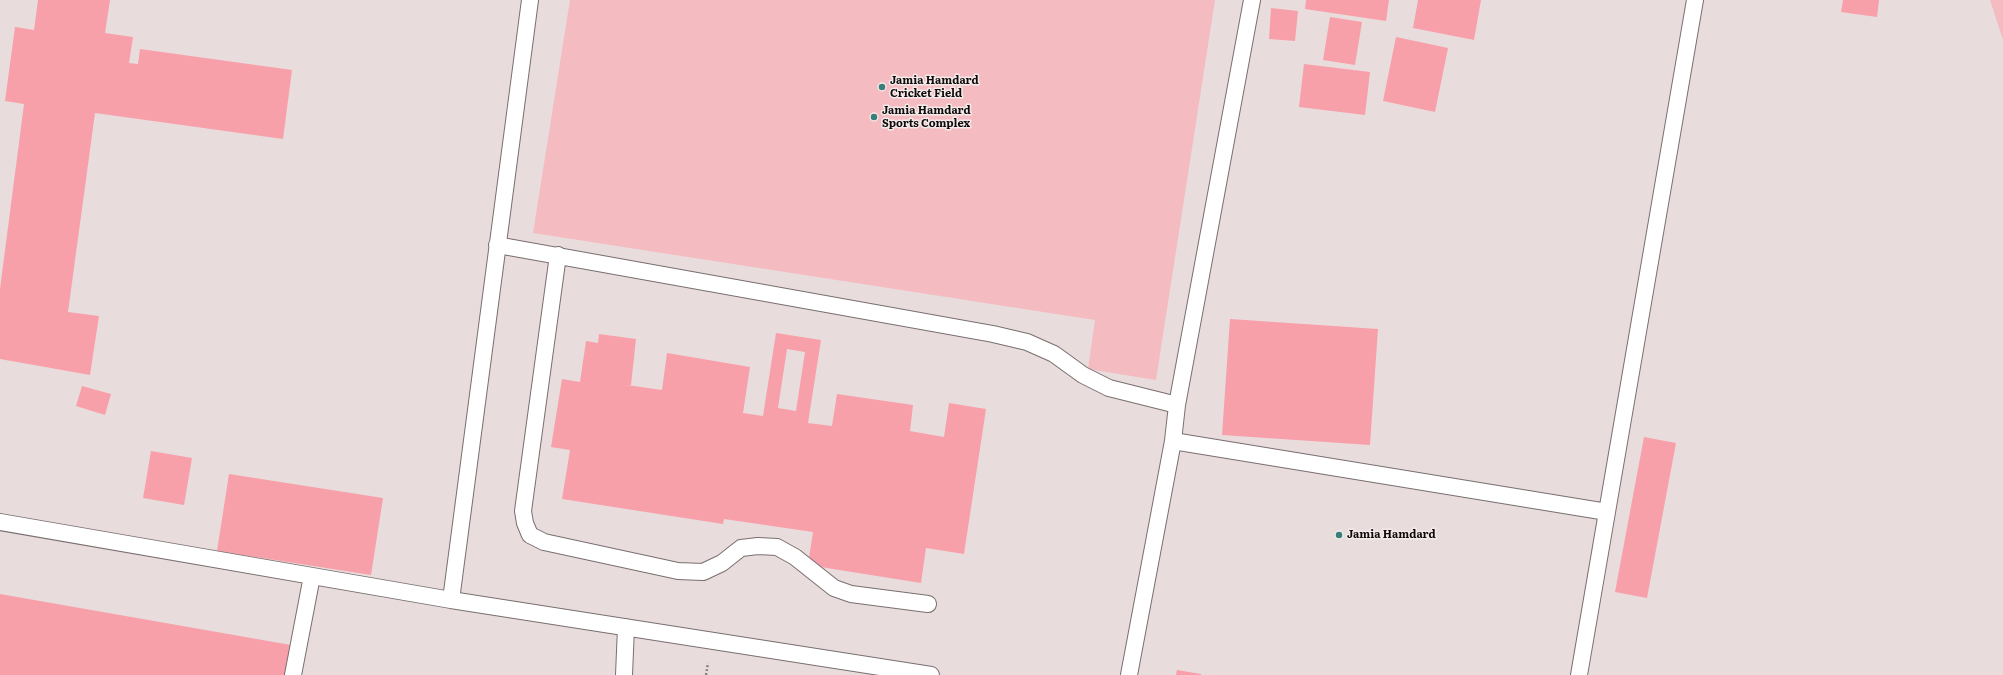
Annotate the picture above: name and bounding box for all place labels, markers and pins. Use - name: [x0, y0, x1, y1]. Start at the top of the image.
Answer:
- place label: Jamia Hamdard Cricket Field: [890, 74, 979, 100]
- marker: Jamia Hamdard Cricket Field: [877, 82, 887, 92]
- place label: Jamia Hamdard Sports Complex: [882, 104, 971, 130]
- marker: Jamia Hamdard Sports Complex: [869, 112, 879, 122]
- place label: Jamia Hamdard: [1347, 528, 1436, 542]
- marker: Jamia Hamdard: [1334, 530, 1344, 540]

